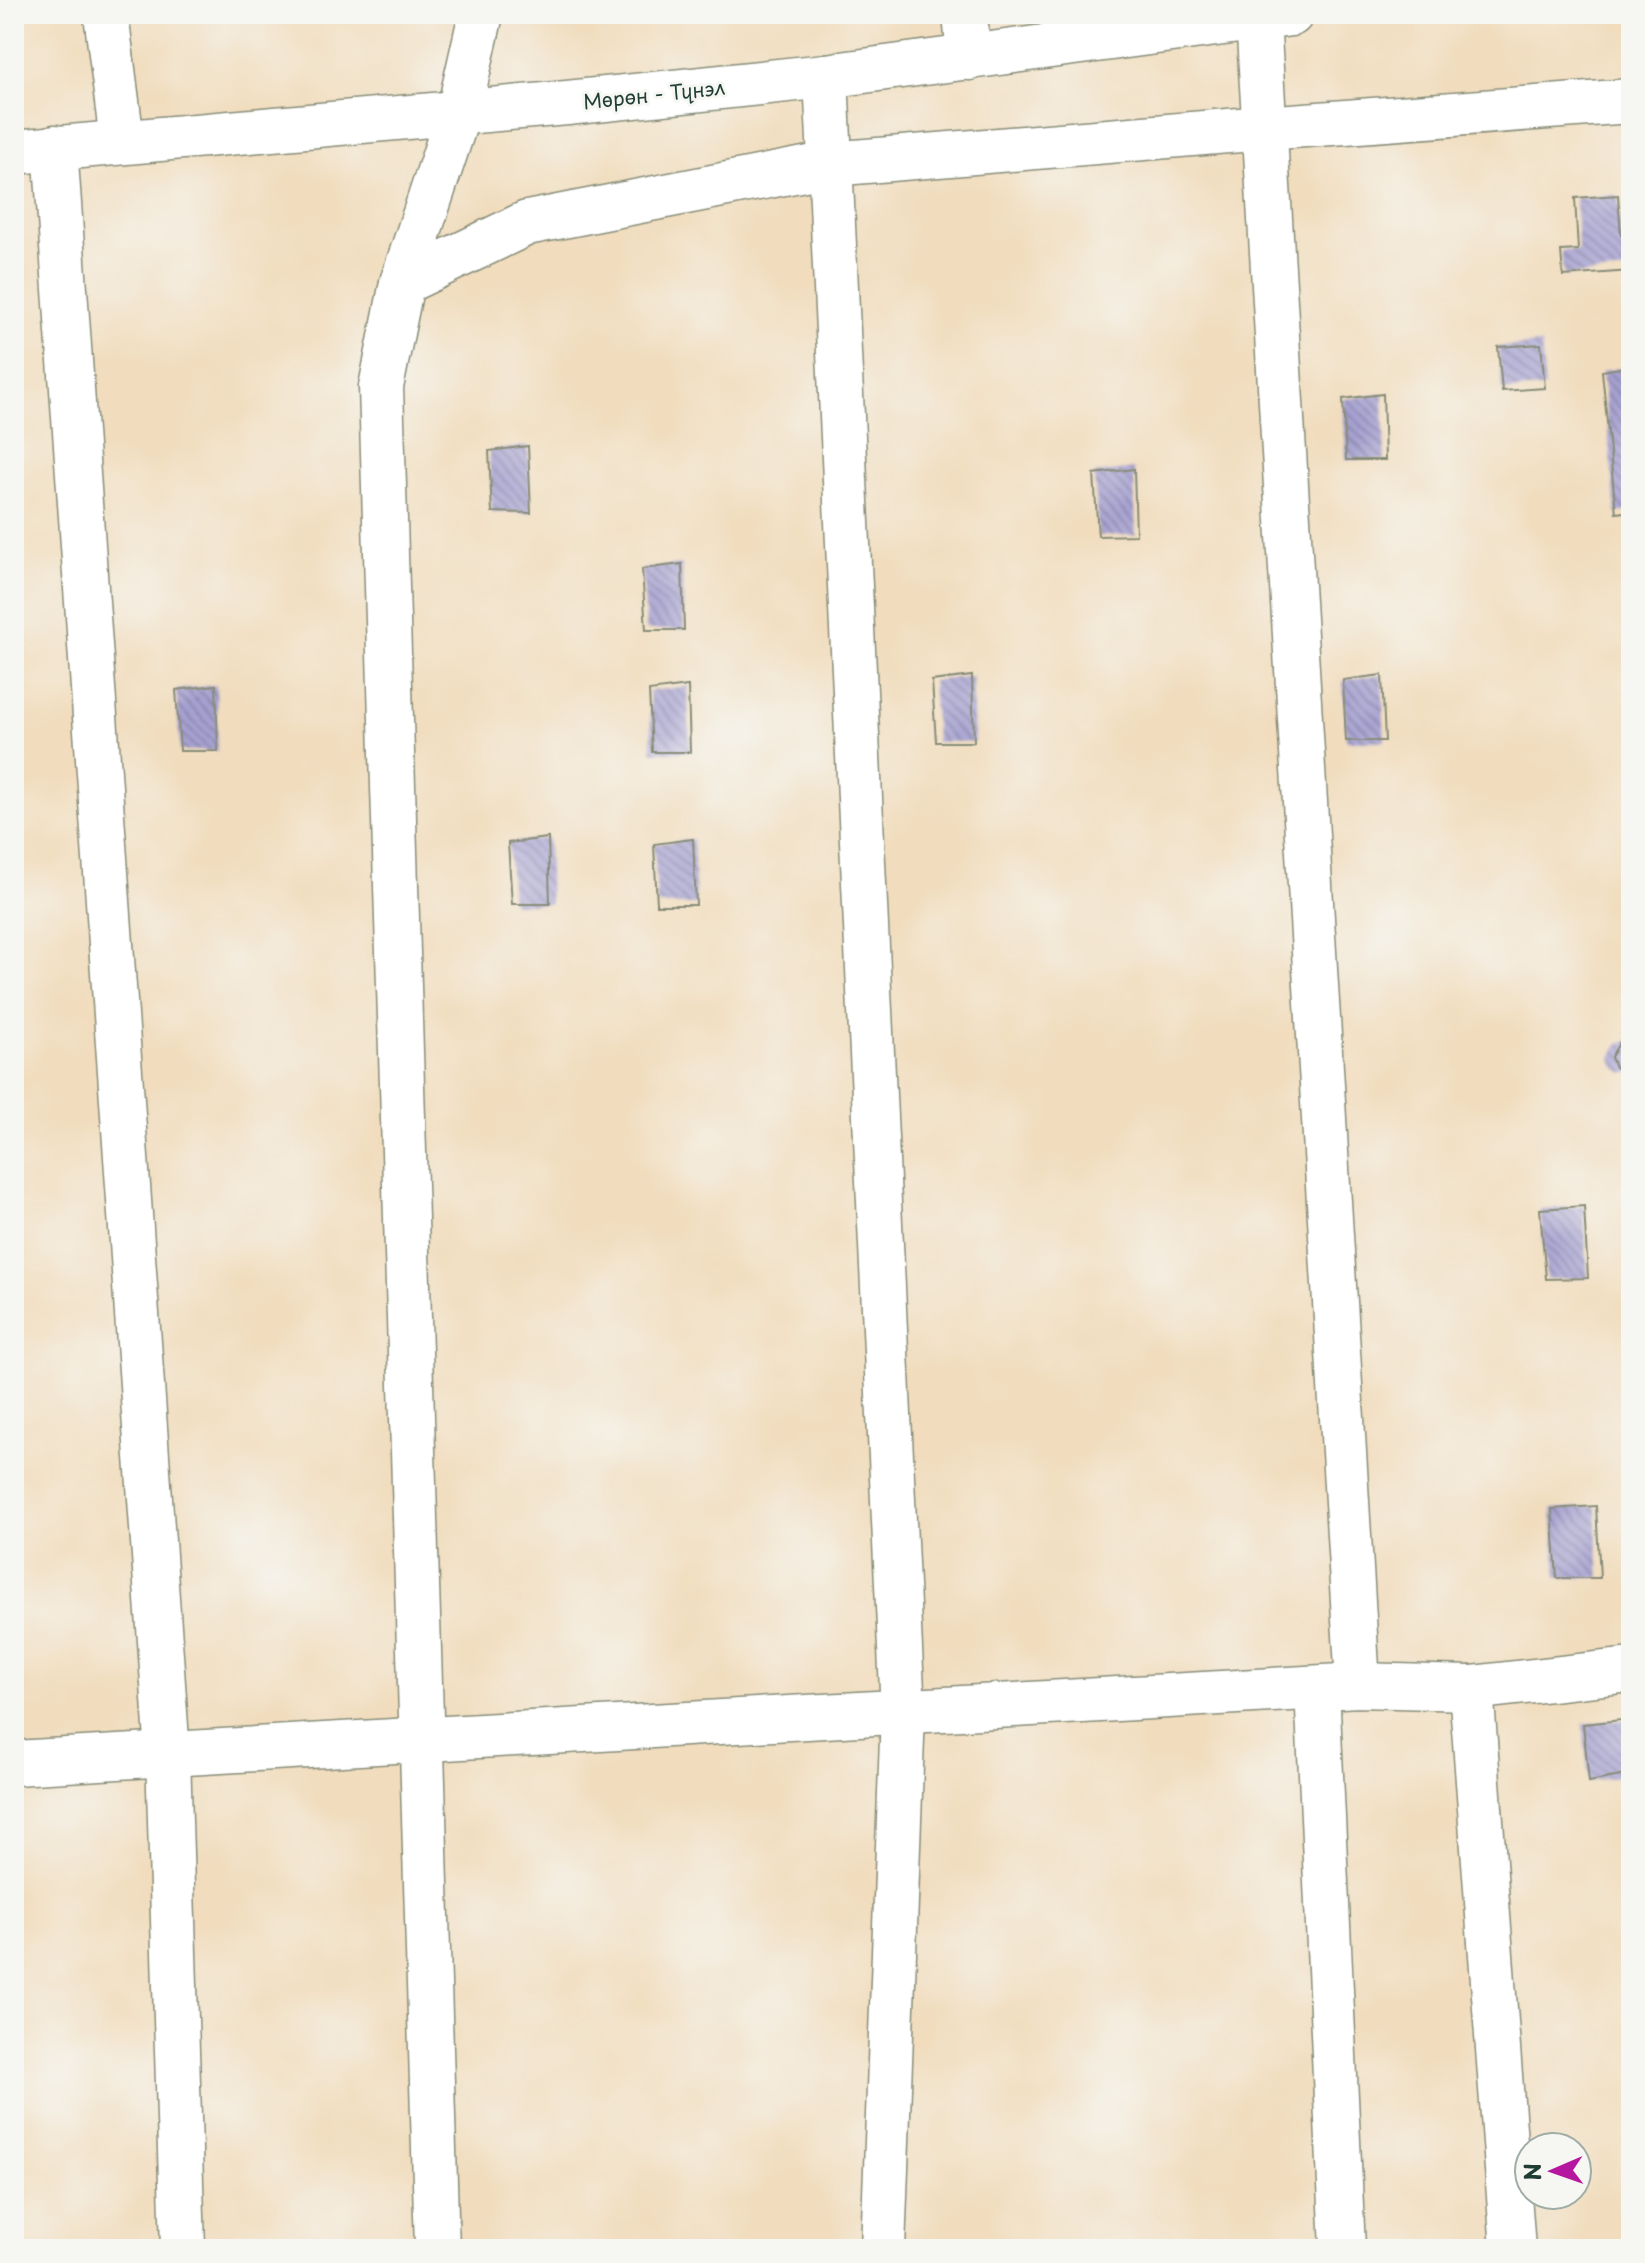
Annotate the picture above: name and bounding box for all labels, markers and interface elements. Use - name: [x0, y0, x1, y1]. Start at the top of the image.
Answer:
- street label: Мөрөн - Түнэл: [581, 72, 727, 116]
- north arrow: [1513, 2131, 1593, 2211]
- text: N: [1515, 2162, 1548, 2181]

